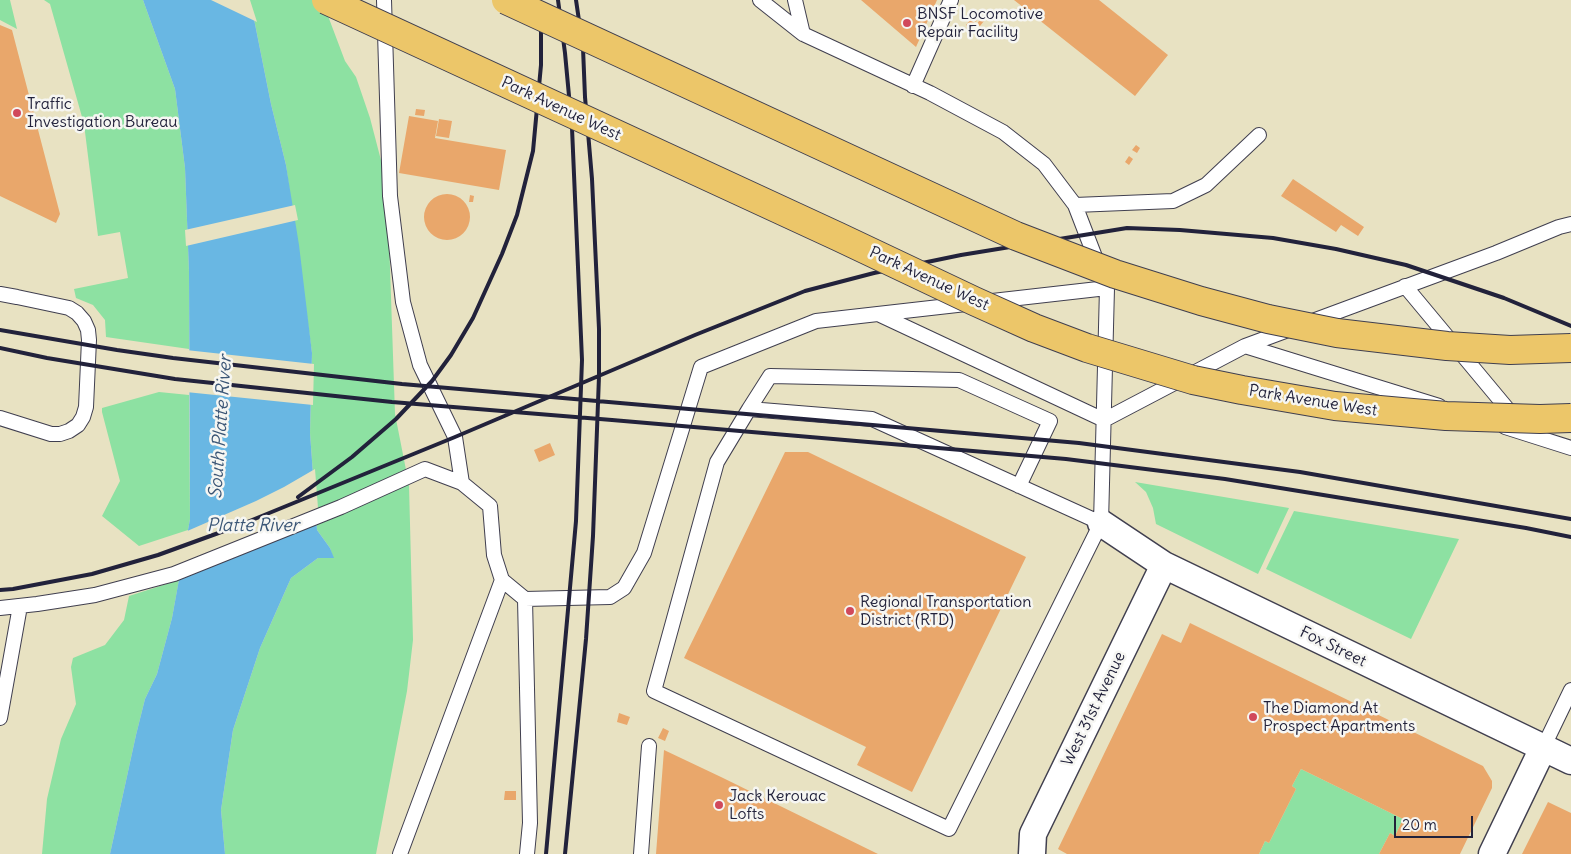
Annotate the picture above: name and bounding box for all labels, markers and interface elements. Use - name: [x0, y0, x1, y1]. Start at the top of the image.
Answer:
- place label: BNSF Locomotive Repair Facility: [917, 4, 1043, 42]
- marker: BNSF Locomotive Repair Facility: [901, 17, 913, 29]
- street label: Park Avenue West: [498, 73, 624, 145]
- place label: Traffic Investigation Bureau: [27, 94, 178, 132]
- marker: Traffic Investigation Bureau: [11, 107, 23, 119]
- street label: Park Avenue West: [866, 243, 992, 315]
- water label: South Platte River: [205, 355, 237, 499]
- street label: Park Avenue West: [1248, 381, 1378, 421]
- water label: Platte River: [207, 515, 299, 537]
- place label: Regional Transportation District (RTD): [860, 592, 1031, 630]
- marker: Regional Transportation District (RTD): [844, 605, 856, 617]
- street label: Fox Street: [1297, 623, 1369, 671]
- street label: West 31st Avenue: [1058, 649, 1130, 769]
- place label: The Diamond At Prospect Apartments: [1263, 698, 1415, 736]
- marker: The Diamond At Prospect Apartments: [1247, 711, 1259, 723]
- place label: Jack Kerouac Lofts: [729, 786, 826, 824]
- marker: Jack Kerouac Lofts: [713, 799, 725, 811]
- scale bar: [1396, 806, 1475, 838]
- text: 20 m: [1402, 815, 1437, 834]

